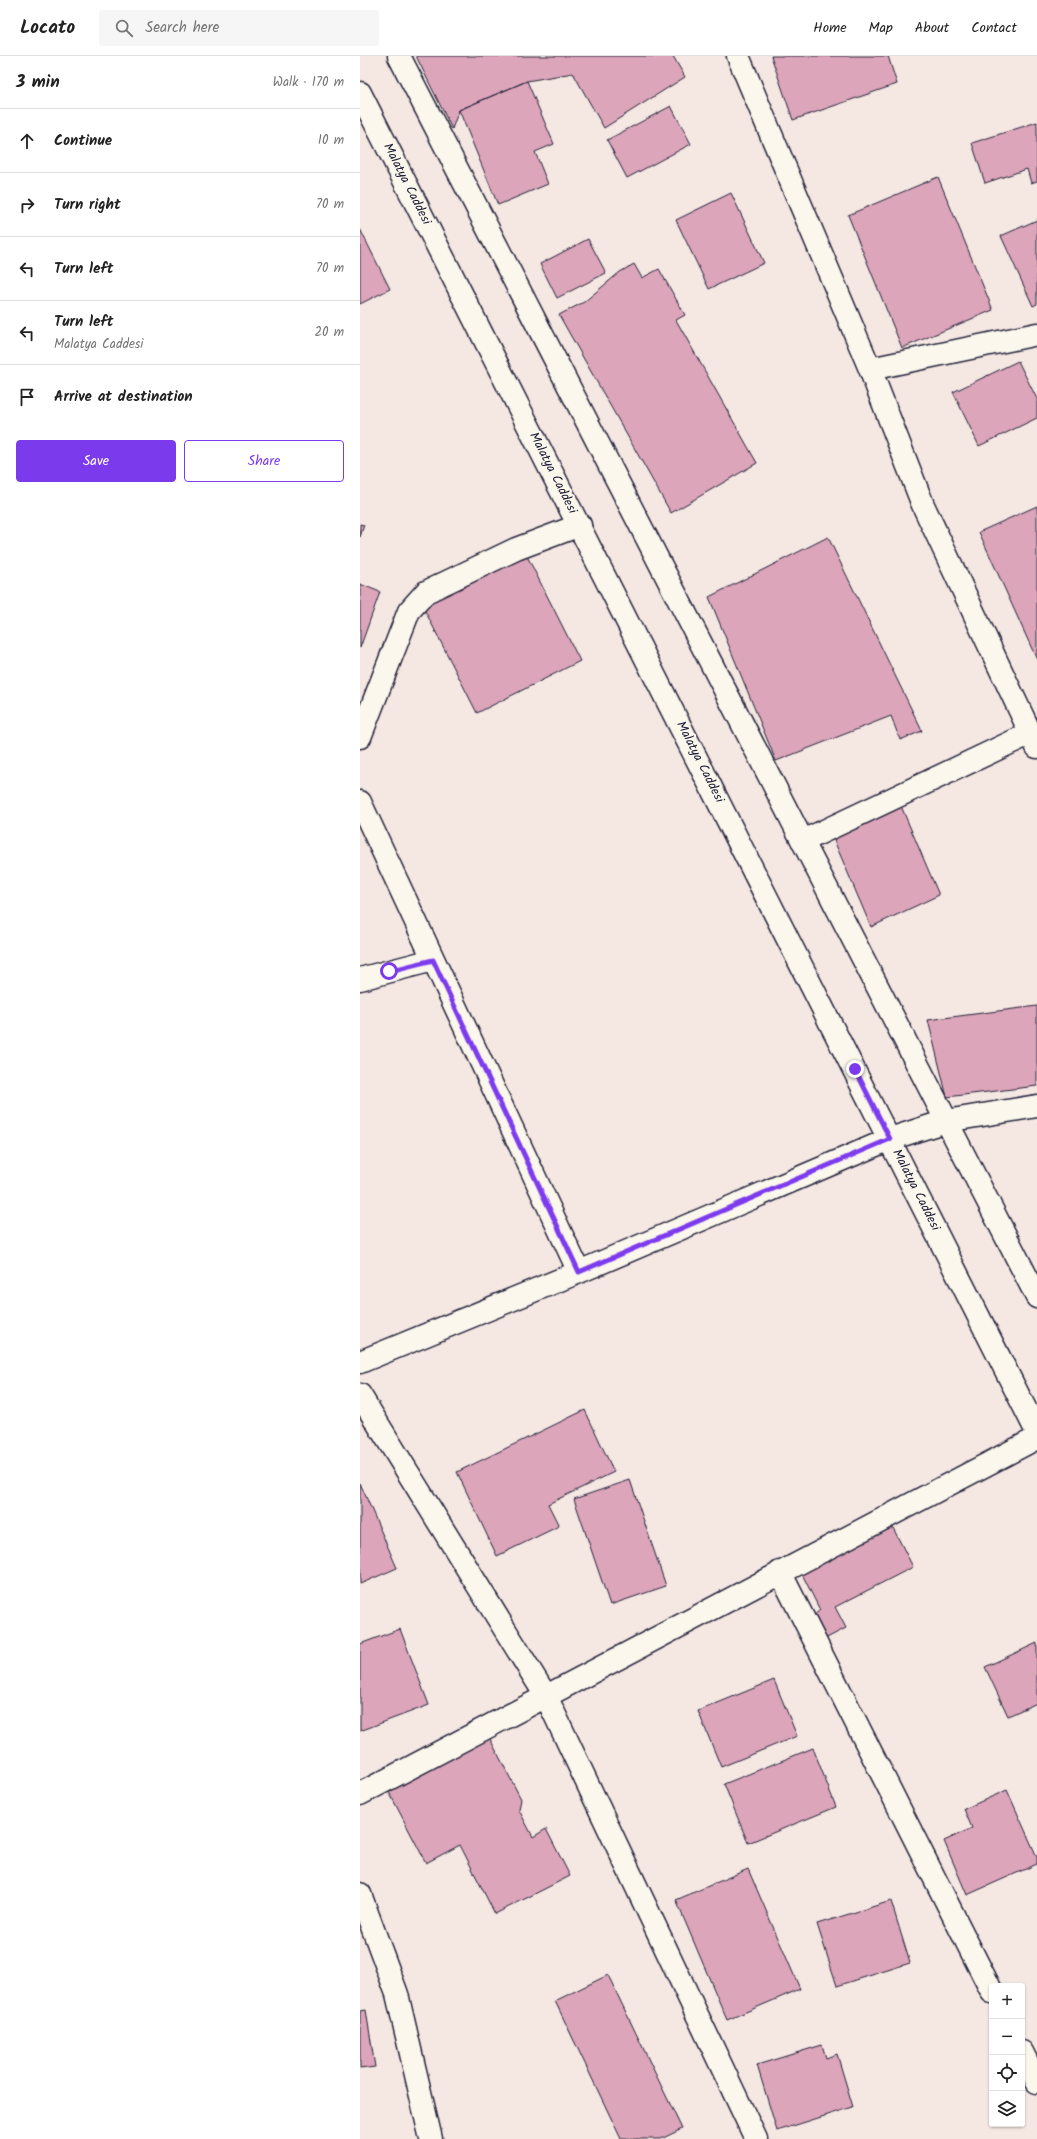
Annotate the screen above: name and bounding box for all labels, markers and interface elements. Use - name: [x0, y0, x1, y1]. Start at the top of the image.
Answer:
- search box: [99, 10, 379, 46]
- text: Locato: [20, 13, 75, 43]
- text: Search here: [145, 16, 219, 40]
- icon: search: [113, 17, 135, 39]
- text: Home: [813, 17, 847, 39]
- text: Map: [869, 17, 893, 39]
- text: About: [915, 17, 949, 39]
- text: Contact: [971, 17, 1017, 39]
- text: 3 min: [16, 69, 60, 96]
- text: Walk · 170 m: [273, 72, 344, 93]
- text: Continue: [54, 129, 112, 153]
- icon: ahead: [16, 130, 38, 152]
- text: 10 m: [318, 130, 344, 151]
- street label: Malatya Caddesi: [377, 139, 437, 229]
- text: Turn right: [54, 193, 121, 217]
- icon: right: [16, 194, 38, 216]
- text: 70 m: [316, 194, 344, 215]
- text: Turn left: [54, 257, 114, 281]
- icon: left: [16, 258, 38, 280]
- text: 70 m: [316, 258, 344, 279]
- text: Turn left: [54, 310, 114, 334]
- icon: left: [16, 322, 38, 344]
- text: 20 m: [314, 322, 344, 343]
- text: Malatya Caddesi: [54, 334, 143, 355]
- text: Arrive at destination: [54, 385, 193, 409]
- icon: arrive: [16, 386, 38, 408]
- street label: Malatya Caddesi: [523, 428, 583, 518]
- button: Save: [16, 440, 176, 482]
- button: Share: [184, 440, 344, 482]
- street label: Malatya Caddesi: [670, 717, 730, 807]
- route start: [380, 962, 398, 980]
- route end: [846, 1060, 864, 1078]
- street label: Malatya Caddesi: [886, 1145, 946, 1235]
- map controls: [989, 1983, 1025, 2127]
- button: +: [989, 1983, 1025, 2019]
- button: −: [989, 2019, 1025, 2055]
- button: locate: [989, 2055, 1025, 2091]
- button: layers: [989, 2091, 1025, 2127]

